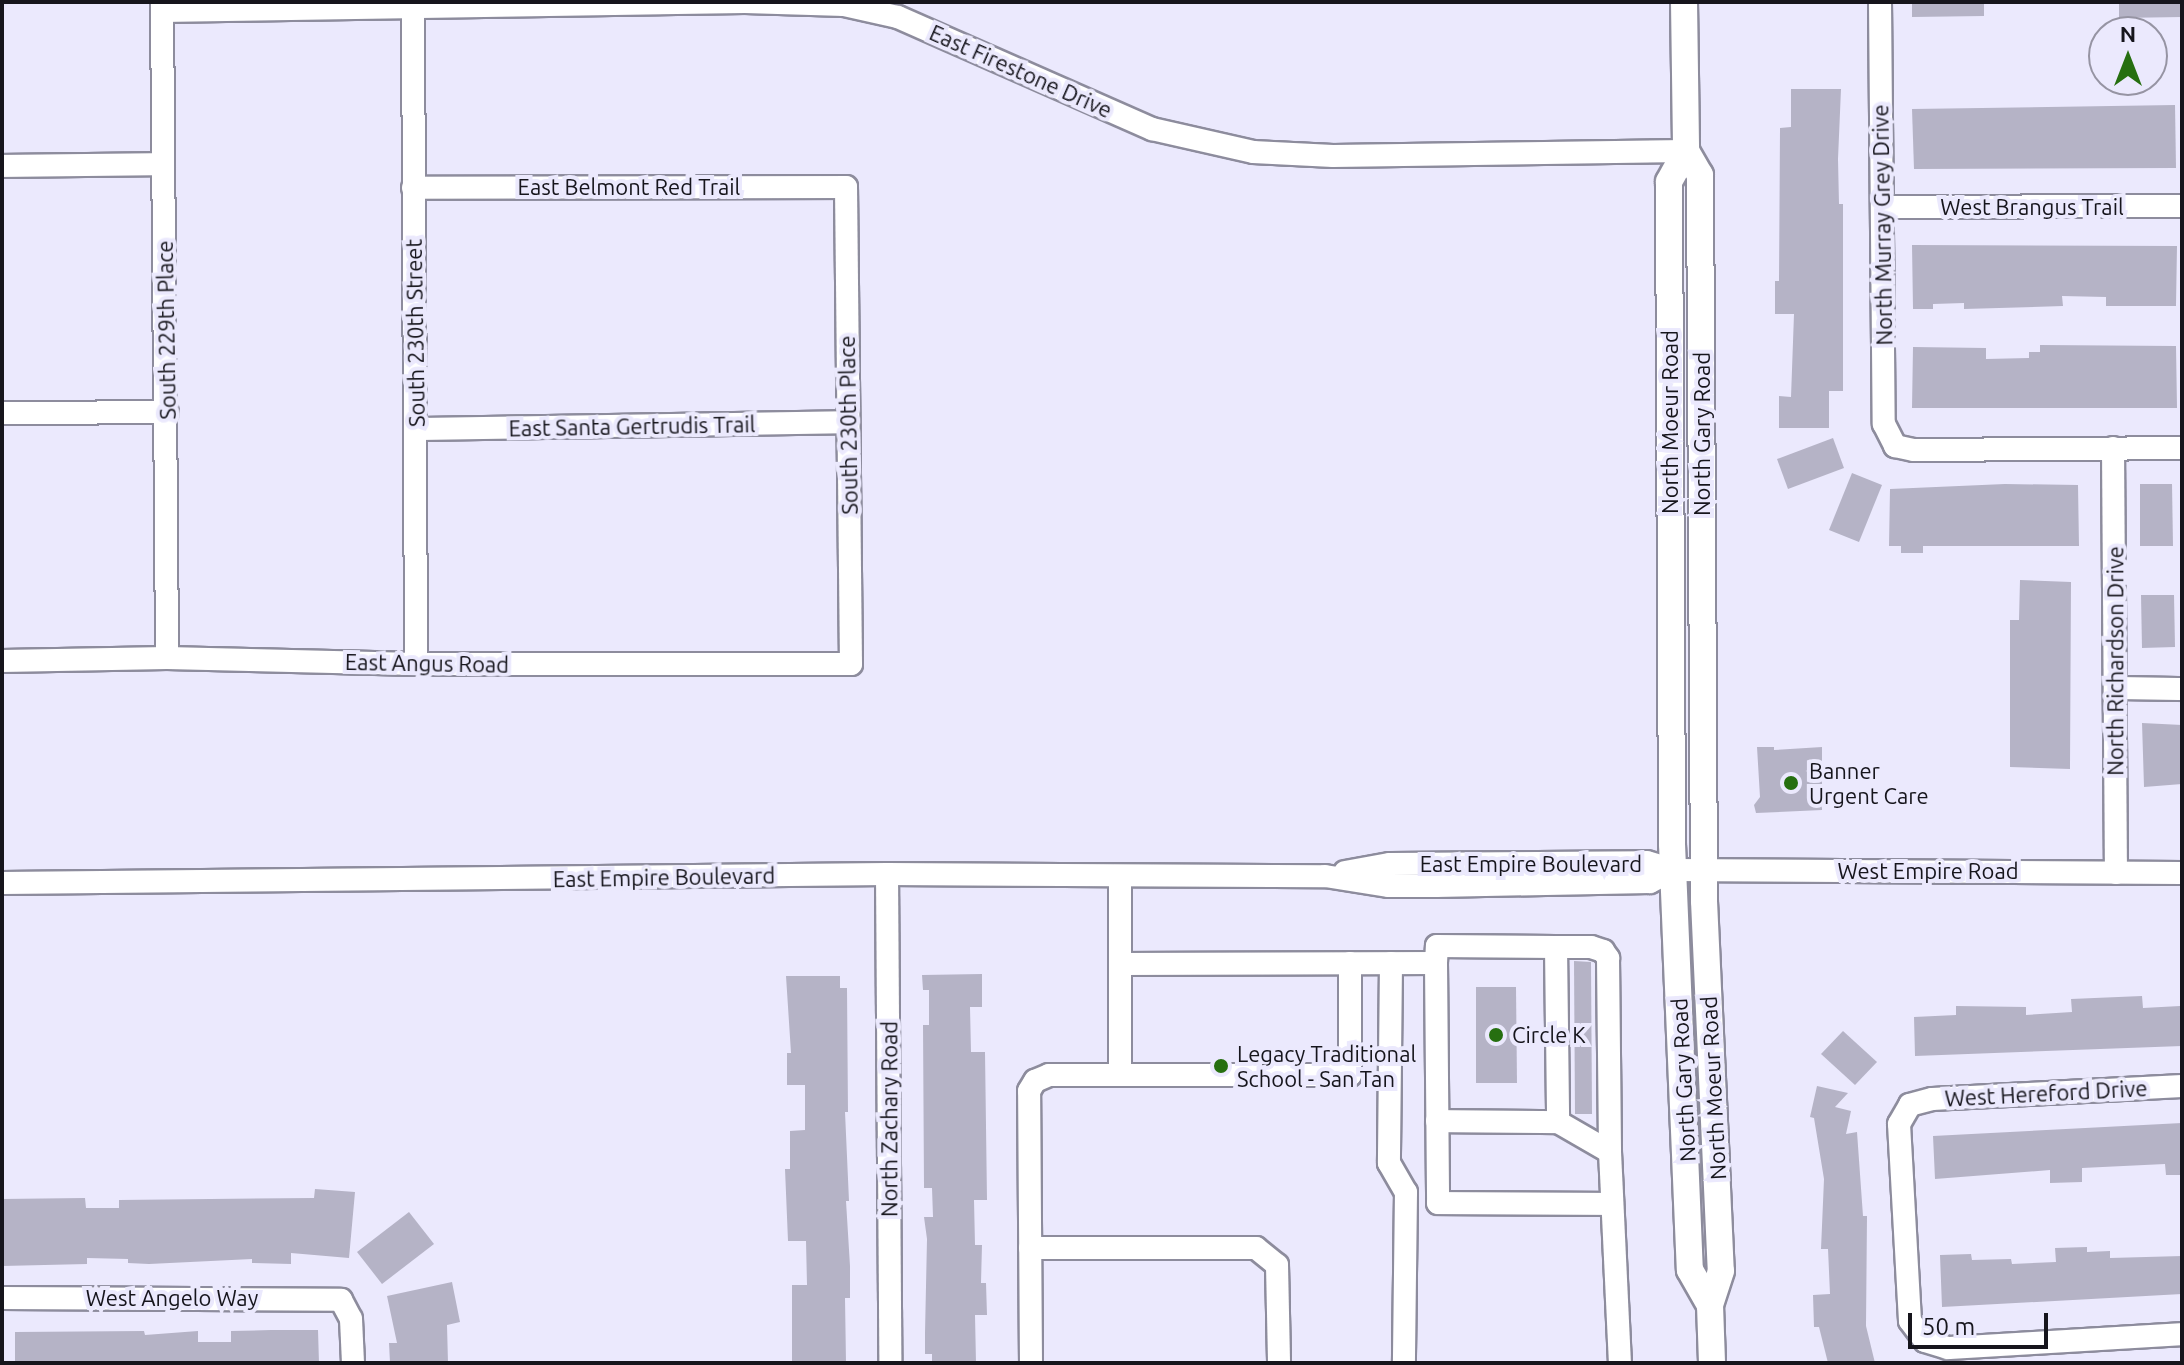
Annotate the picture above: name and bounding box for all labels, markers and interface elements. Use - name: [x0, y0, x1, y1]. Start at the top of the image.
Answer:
- north arrow: [2088, 16, 2168, 96]
- street label: East Firestone Drive: [926, 19, 1116, 123]
- text: N: [2120, 21, 2136, 46]
- street label: North Murray Grey Drive: [1867, 104, 1897, 346]
- street label: East Belmont Red Trail: [518, 174, 740, 200]
- street label: West Brangus Trail: [1940, 194, 2124, 220]
- street label: South 230th Street: [400, 239, 430, 427]
- street label: South 229th Place: [151, 240, 181, 420]
- street label: North Moeur Road: [1657, 330, 1683, 514]
- street label: South 230th Place: [833, 335, 863, 515]
- street label: North Gary Road: [1689, 352, 1715, 516]
- street label: East Santa Gertrudis Trail: [508, 411, 756, 441]
- street label: North Richardson Drive: [2102, 546, 2128, 776]
- street label: East Angus Road: [345, 648, 509, 678]
- place label: Banner Urgent Care: [1809, 757, 1929, 808]
- marker: Banner Urgent Care: [1780, 772, 1802, 794]
- street label: East Empire Boulevard: [1420, 851, 1642, 877]
- street label: West Empire Road: [1837, 858, 2019, 884]
- street label: East Empire Boulevard: [553, 862, 775, 892]
- street label: North Moeur Road: [1695, 995, 1731, 1181]
- street label: North Gary Road: [1666, 997, 1700, 1163]
- street label: North Zachary Road: [876, 1021, 902, 1217]
- place label: Circle K: [1512, 1022, 1586, 1048]
- marker: Circle K: [1487, 1026, 1505, 1044]
- place label: Legacy Traditional School - San Tan: [1237, 1040, 1416, 1092]
- marker: Legacy Traditional School - San Tan: [1212, 1057, 1230, 1075]
- street label: West Hereford Drive: [1944, 1075, 2148, 1111]
- street label: West Angelo Way: [86, 1285, 258, 1311]
- scale bar: [1912, 1297, 2052, 1347]
- text: 50 m: [1922, 1313, 1975, 1340]

